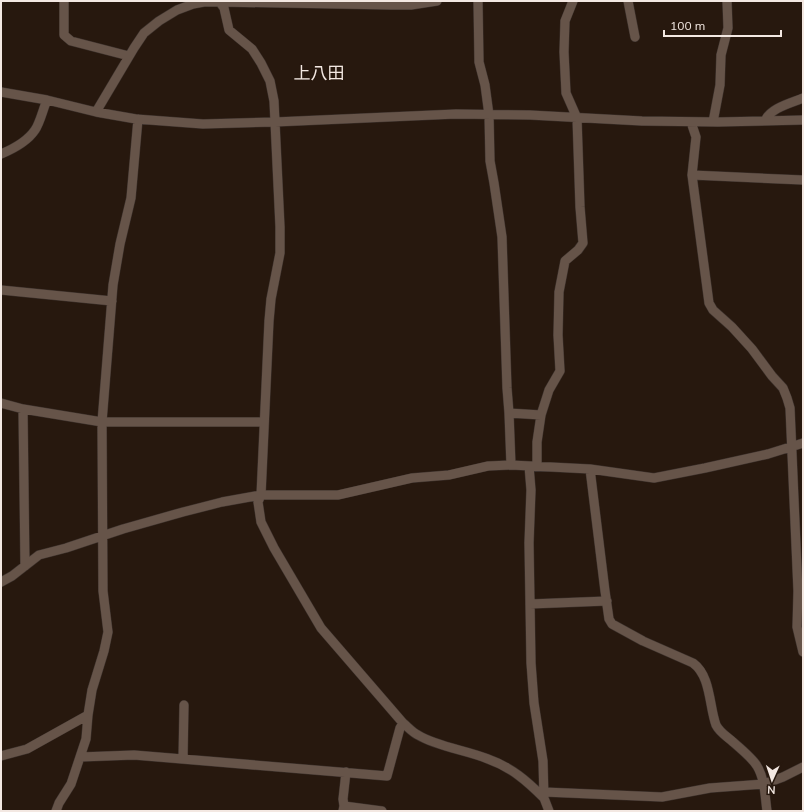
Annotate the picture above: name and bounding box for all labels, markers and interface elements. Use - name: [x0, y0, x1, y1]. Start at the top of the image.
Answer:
- scale bar: [664, 12, 781, 38]
- text: 100 m: [670, 18, 705, 33]
- district label: 上八田: [294, 62, 345, 83]
- north arrow: [752, 760, 792, 800]
- text: N: [767, 783, 776, 797]

